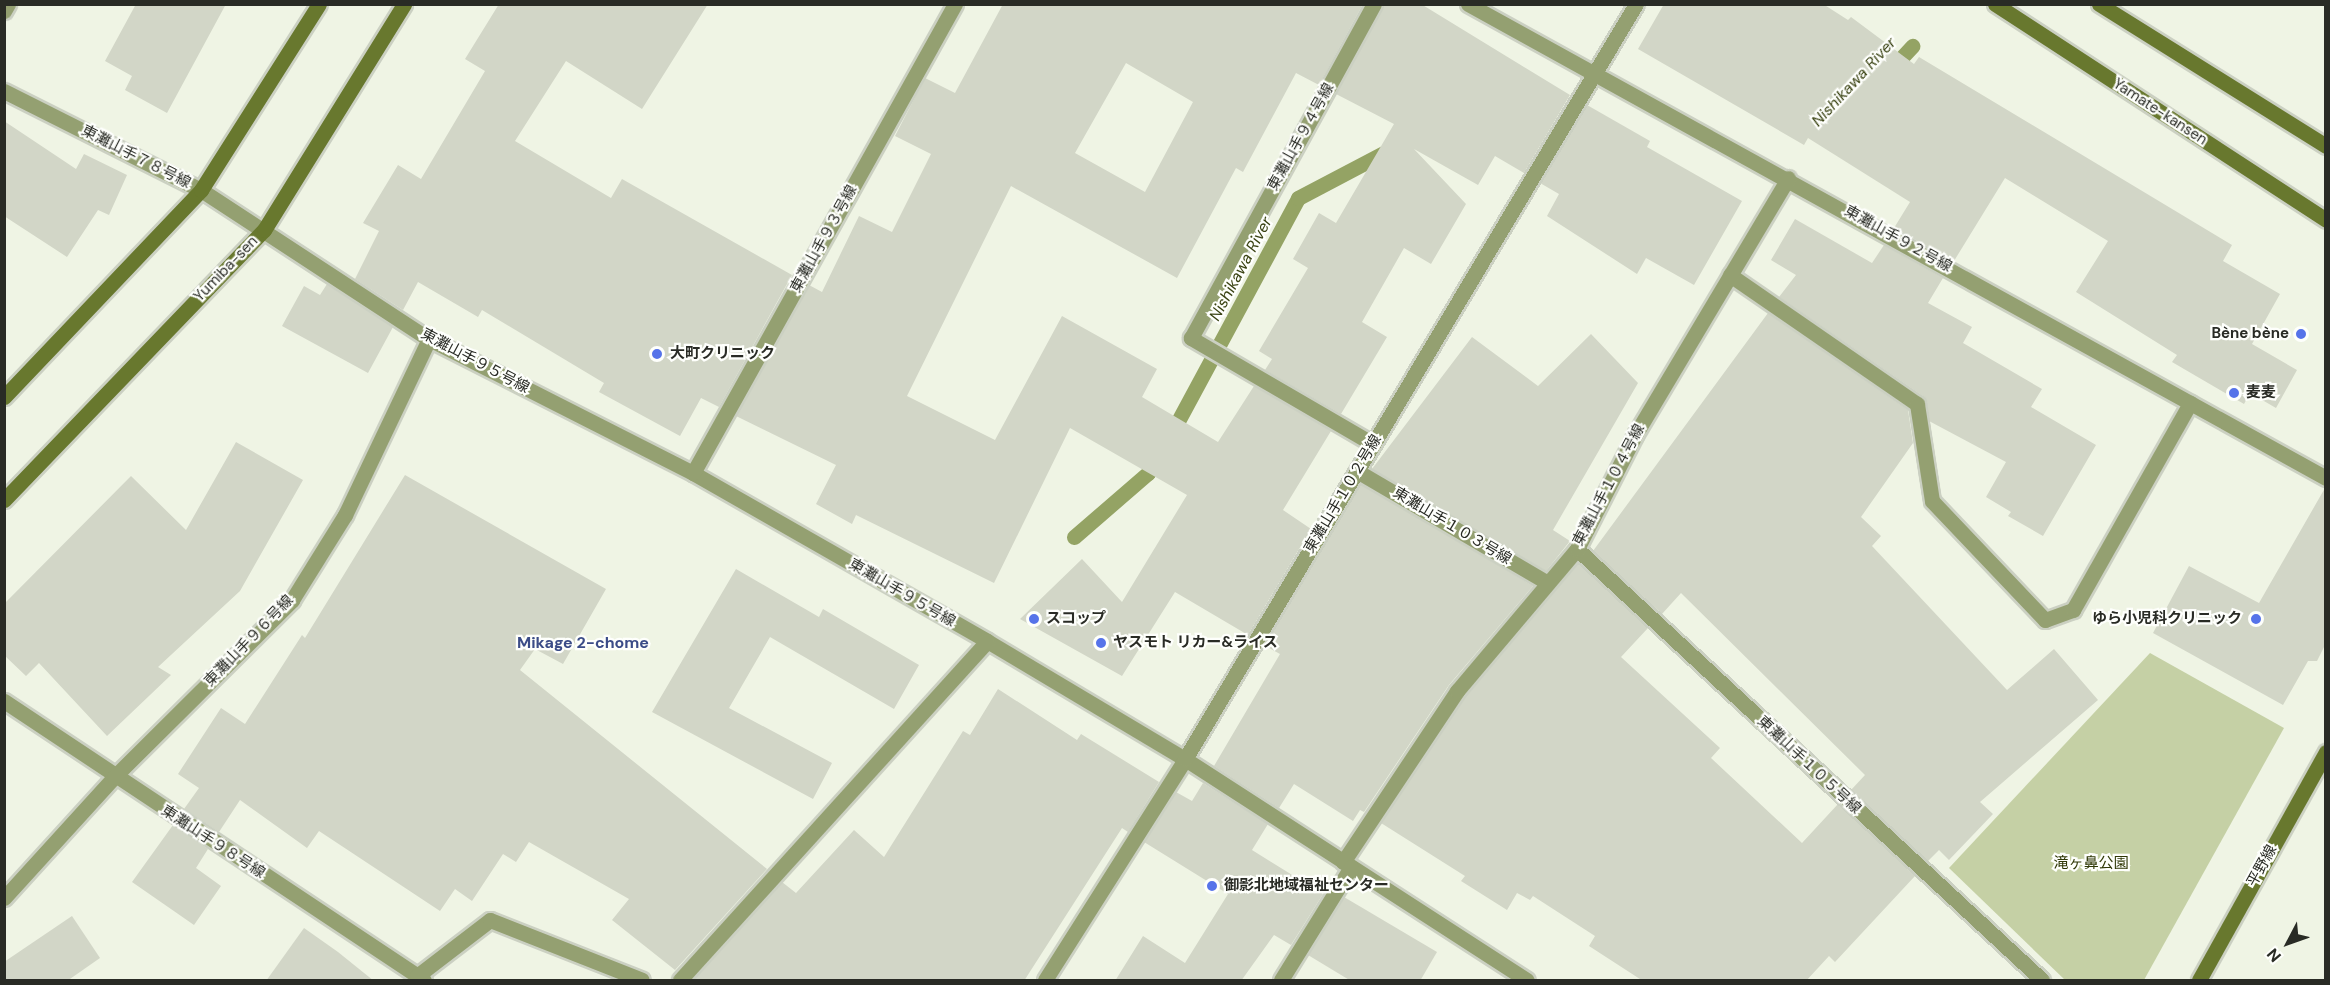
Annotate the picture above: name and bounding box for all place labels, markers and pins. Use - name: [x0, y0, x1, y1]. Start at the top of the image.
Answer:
- place label: Bène bène: [2211, 325, 2289, 343]
- marker: Bène bène: [2294, 327, 2308, 341]
- marker: 大町クリニック: [648, 345, 666, 363]
- place label: 大町クリニック: [670, 345, 775, 363]
- place label: 麦麦: [2246, 384, 2276, 402]
- marker: 麦麦: [2227, 386, 2241, 400]
- place label: スコップ: [1046, 610, 1106, 628]
- place label: ゆら小児科クリニック: [2092, 610, 2242, 628]
- marker: ゆら小児科クリニック: [2247, 610, 2265, 628]
- marker: スコップ: [1027, 612, 1041, 626]
- place label: ヤスモト リカー&ライス: [1113, 634, 1278, 652]
- marker: ヤスモト リカー&ライス: [1094, 636, 1108, 650]
- place label: 御影北地域福祉センター: [1224, 877, 1389, 895]
- marker: 御影北地域福祉センター: [1205, 879, 1219, 893]

